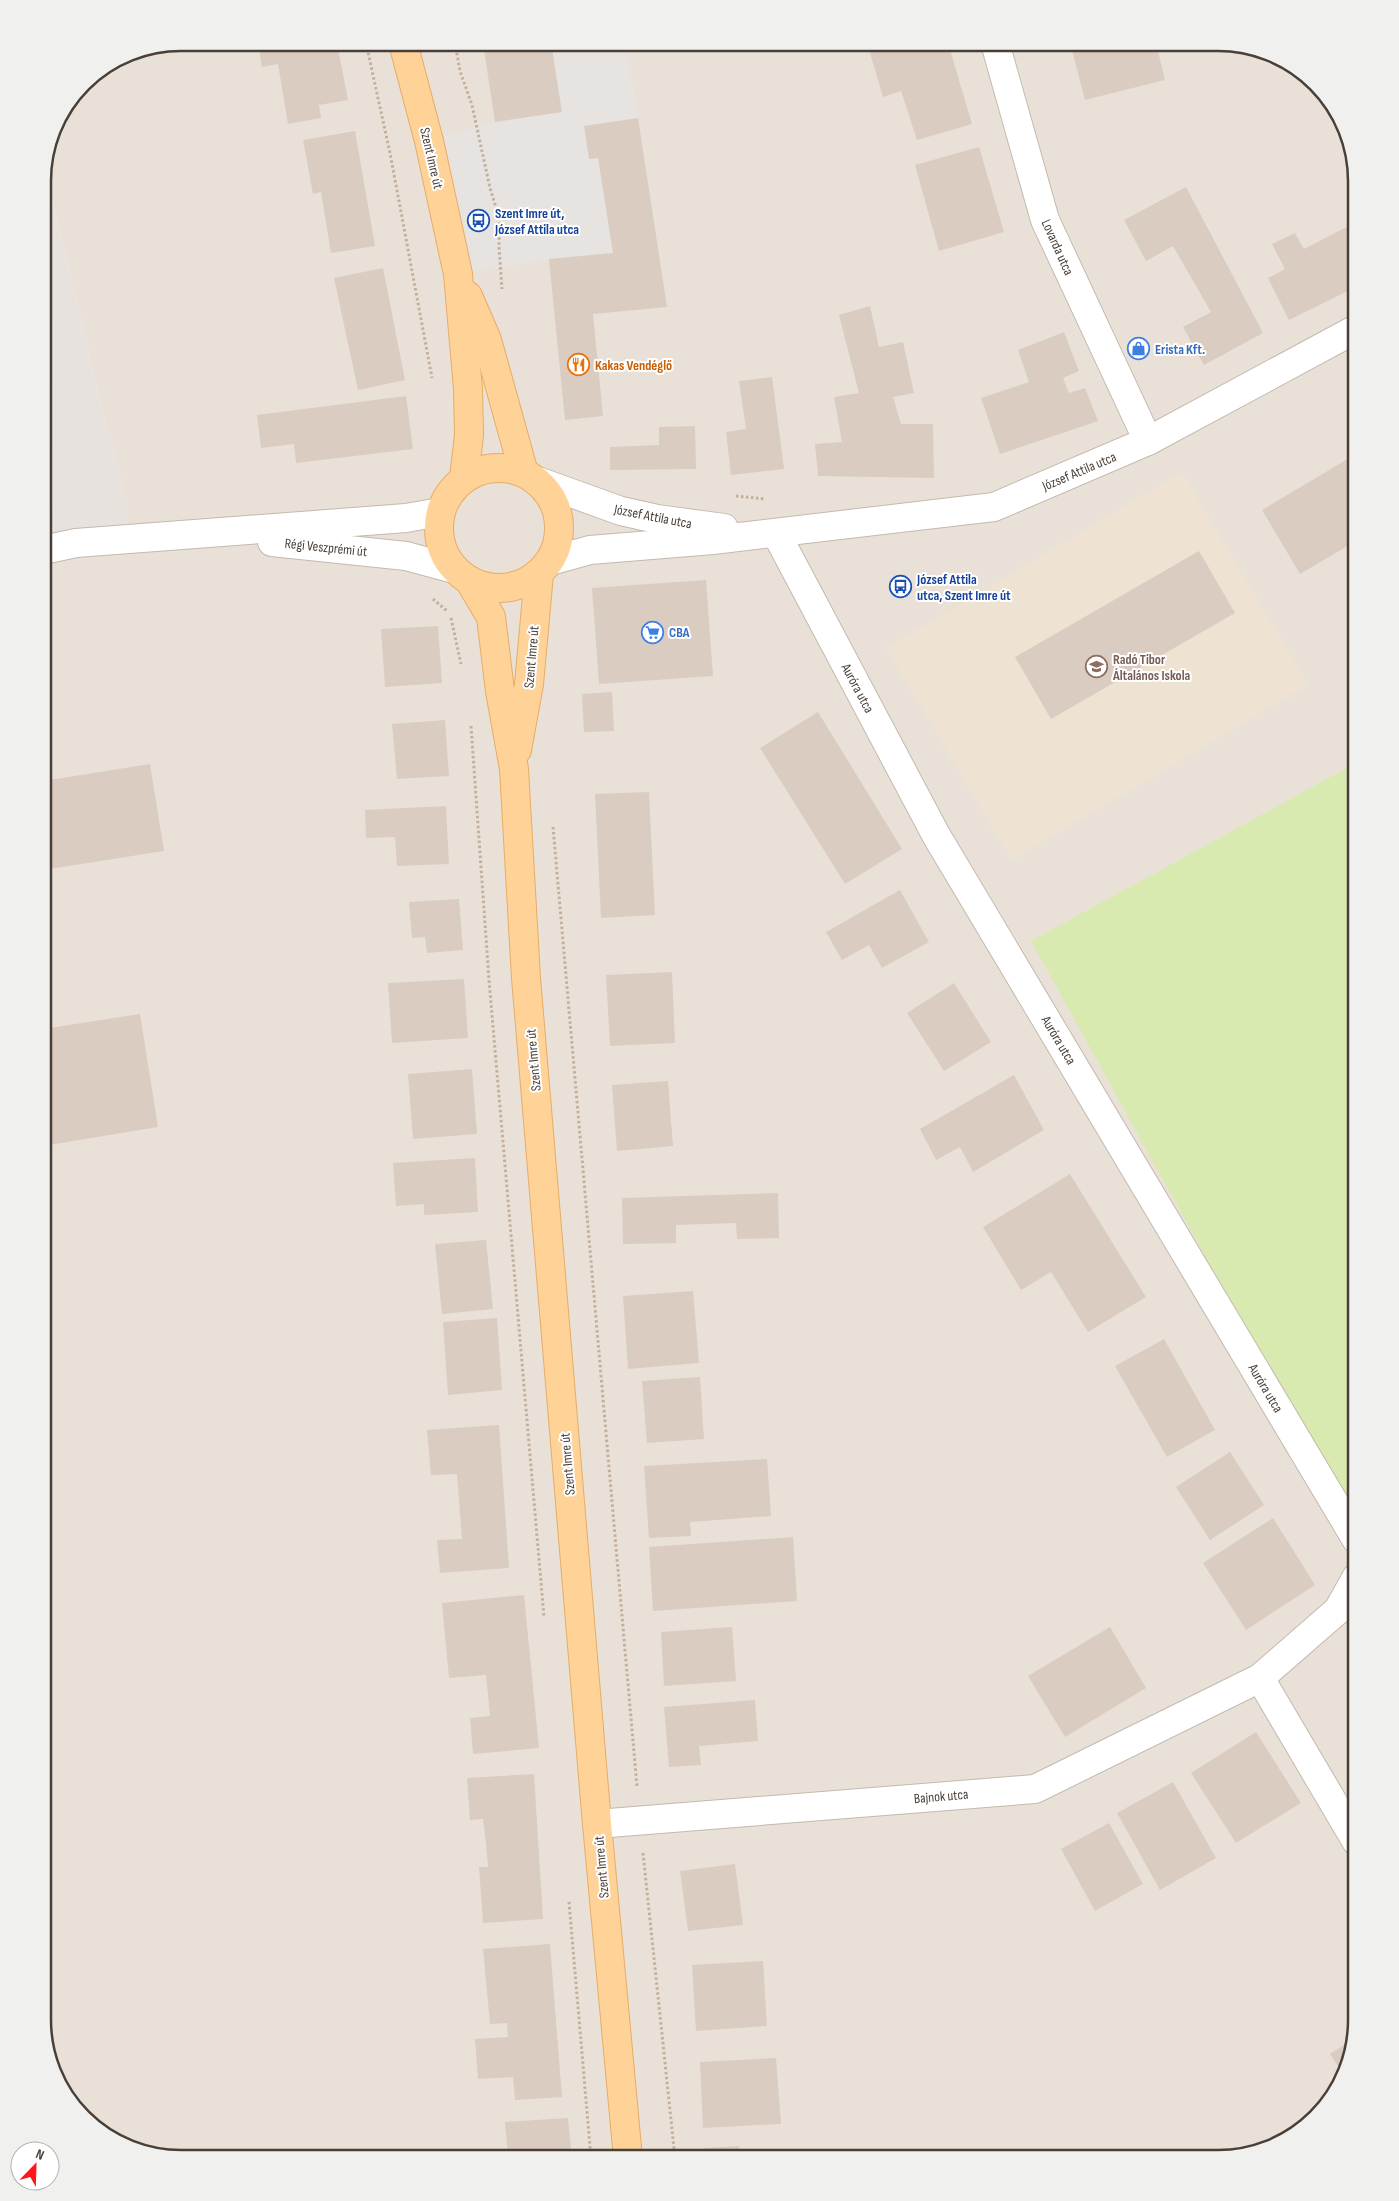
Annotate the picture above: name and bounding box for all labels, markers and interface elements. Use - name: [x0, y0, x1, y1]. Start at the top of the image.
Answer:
- street label: Szent Imre út: [416, 126, 447, 191]
- place label: Szent Imre út, József Attila utca: [494, 205, 579, 238]
- bus stop icon: Szent Imre út, József Attila utca: [467, 209, 491, 233]
- street label: Lovarda utca: [1038, 217, 1077, 278]
- shop icon: Erista Kft.: [1127, 337, 1151, 361]
- place label: Erista Kft.: [1155, 341, 1205, 358]
- restaurant icon: Kakas Vendéglő: [567, 353, 591, 377]
- place label: Kakas Vendéglő: [595, 357, 672, 374]
- street label: József Attila utca: [1039, 448, 1119, 495]
- street label: József Attila utca: [612, 500, 693, 532]
- street label: Régi Veszprémi út: [284, 535, 368, 560]
- place label: József Attila utca, Szent Imre út: [916, 571, 1011, 604]
- bus stop icon: József Attila utca, Szent Imre út: [889, 575, 913, 599]
- supermarket icon: CBA: [641, 620, 665, 644]
- place label: CBA: [669, 624, 690, 641]
- street label: Szent Imre út: [520, 625, 543, 689]
- place label: Radó Tibor Általános Iskola: [1112, 651, 1191, 684]
- school or university icon: Radó Tibor Általános Iskola: [1085, 655, 1109, 679]
- street label: Auróra utca: [837, 660, 878, 716]
- street label: Auróra utca: [1037, 1012, 1080, 1068]
- street label: Szent Imre út: [522, 1028, 545, 1092]
- street label: Auróra utca: [1244, 1360, 1287, 1416]
- street label: Szent Imre út: [556, 1432, 579, 1496]
- street label: Bajnok utca: [913, 1786, 969, 1807]
- street label: Szent Imre út: [590, 1835, 613, 1899]
- north arrow: [10, 2141, 60, 2191]
- text: N: [33, 2145, 47, 2164]

